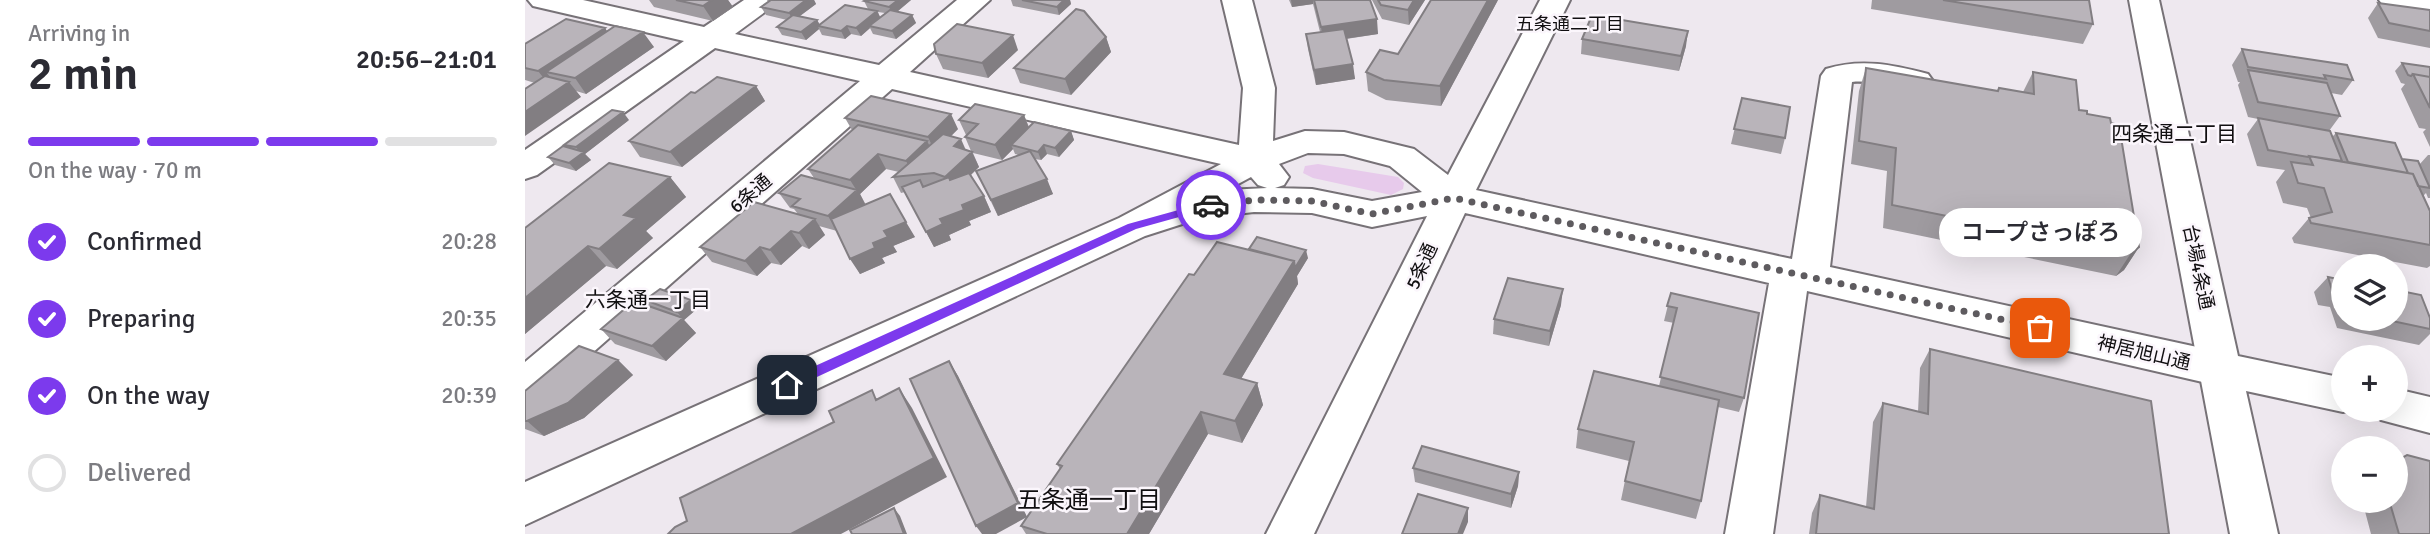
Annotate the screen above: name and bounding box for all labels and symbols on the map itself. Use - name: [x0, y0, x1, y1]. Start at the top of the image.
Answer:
- district label: 五条通二丁目: [1516, 13, 1624, 35]
- district label: 四条通二丁目: [2111, 121, 2237, 147]
- street label: 6条通: [725, 169, 777, 219]
- courier: [1176, 170, 1246, 240]
- callout: コープさっぽろ: [1939, 209, 2141, 258]
- street label: 台場4条通: [2177, 223, 2219, 312]
- street label: 5条通: [1401, 239, 1443, 293]
- district label: 六条通一丁目: [585, 287, 711, 313]
- pin: [2010, 298, 2070, 358]
- street label: 神居旭山通: [2095, 331, 2193, 375]
- pin: [757, 355, 817, 415]
- district label: 五条通一丁目: [1017, 485, 1161, 515]

